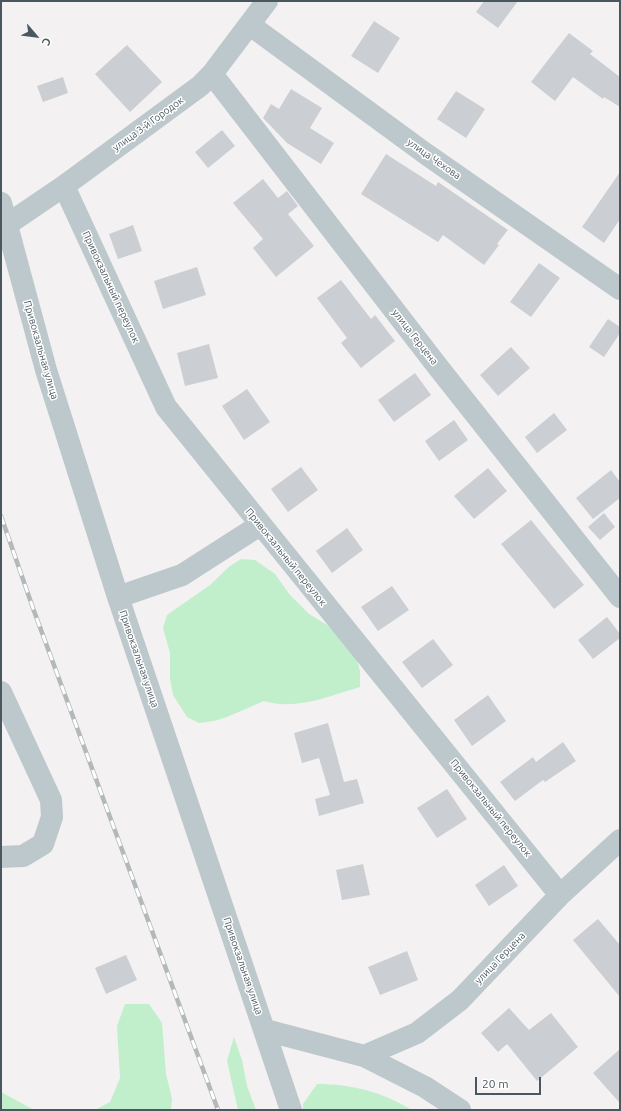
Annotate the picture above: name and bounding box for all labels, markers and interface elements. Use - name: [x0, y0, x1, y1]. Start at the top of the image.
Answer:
- north arrow: [16, 16, 56, 56]
- text: С: [40, 36, 54, 48]
- street label: улица 3-й Городок: [110, 94, 186, 154]
- street label: улица Чехова: [405, 136, 463, 182]
- street label: Привокзальный переулок: [80, 229, 142, 345]
- street label: Привокзальная улица: [21, 299, 61, 401]
- street label: улица Герцена: [390, 307, 440, 367]
- street label: Привокзальный переулок: [243, 506, 329, 608]
- street label: Привокзальная улица: [117, 609, 161, 709]
- street label: Привокзальный переулок: [448, 757, 534, 859]
- street label: Привокзальная улица: [221, 916, 265, 1016]
- street label: улица Герцена: [472, 930, 528, 986]
- scale bar: [477, 1069, 543, 1095]
- text: 20 m: [482, 1077, 509, 1090]

